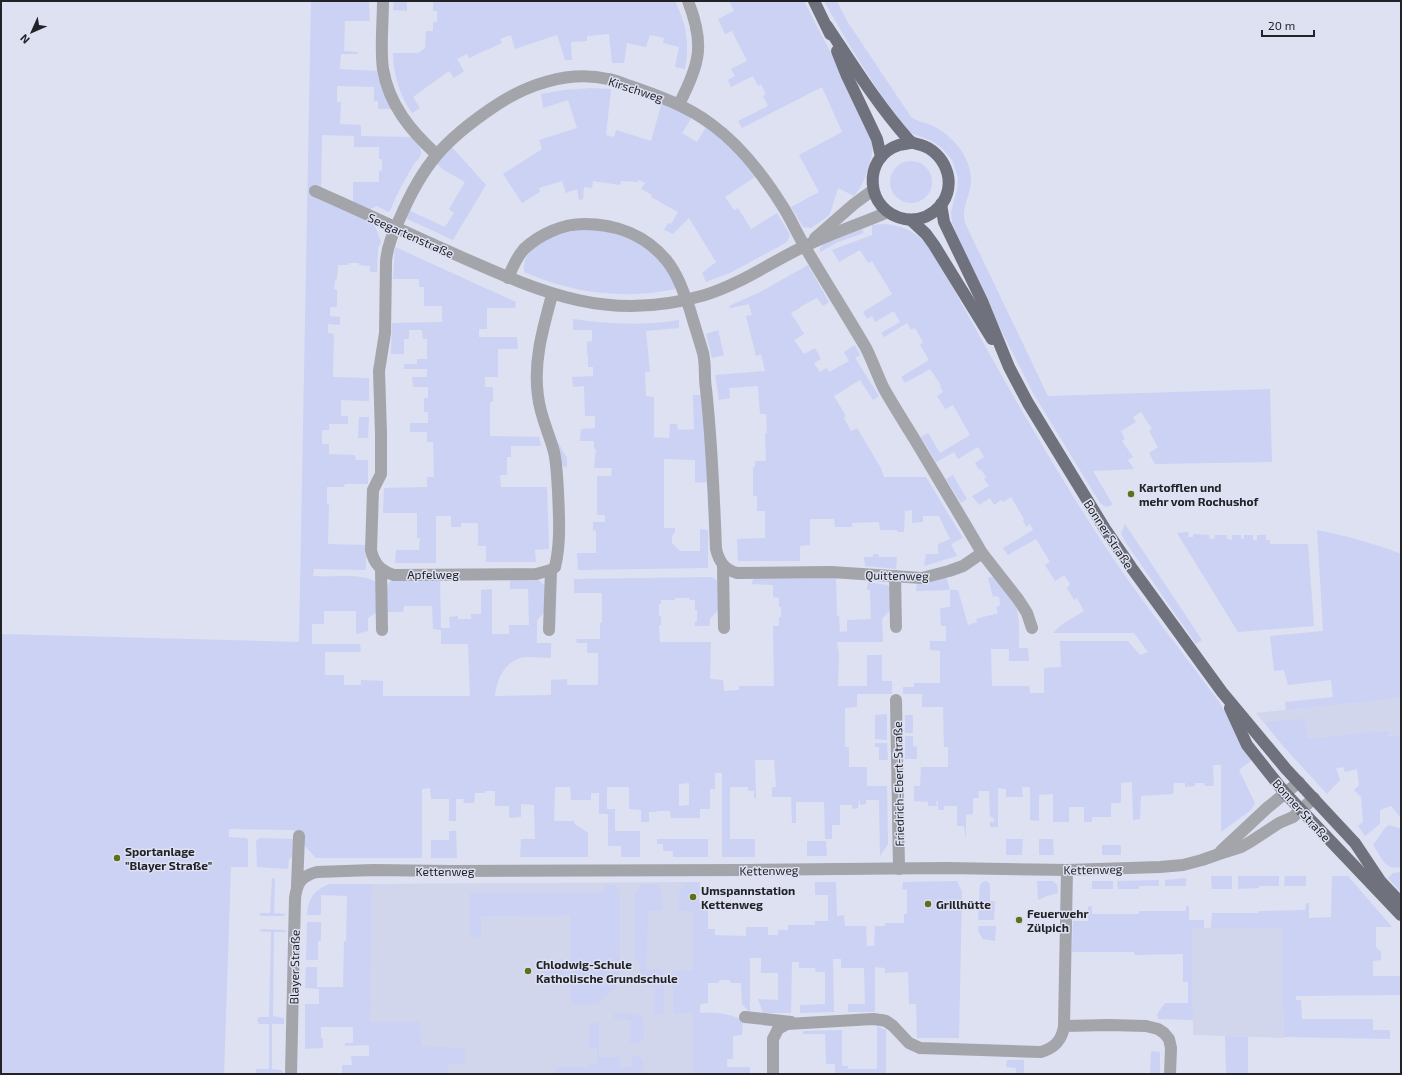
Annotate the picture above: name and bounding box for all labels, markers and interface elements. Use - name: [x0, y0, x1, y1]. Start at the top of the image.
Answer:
- north arrow: [12, 12, 52, 52]
- scale bar: [1262, 12, 1314, 38]
- text: 20 m: [1268, 18, 1295, 32]
- text: N: [17, 32, 32, 47]
- street label: Kirschweg: [607, 74, 665, 105]
- street label: Seegartenstraße: [366, 210, 456, 260]
- place label: Kartofflen und mehr vom Rochushof: [1139, 480, 1260, 508]
- marker: Kartofflen und mehr vom Rochushof: [1126, 489, 1136, 499]
- street label: Bonner Straße: [1082, 497, 1136, 571]
- street label: Apfelweg: [407, 567, 459, 581]
- street label: Quittenweg: [865, 567, 929, 584]
- street label: Friedrich-Ebert-Straße: [890, 721, 906, 847]
- street label: Bonner Straße: [1270, 776, 1334, 844]
- place label: Sportanlage "Blayer Straße": [125, 844, 212, 873]
- marker: Sportanlage "Blayer Straße": [112, 853, 122, 863]
- street label: Kettenweg: [1063, 861, 1123, 877]
- street label: Kettenweg: [739, 862, 799, 878]
- street label: Kettenweg: [416, 864, 475, 878]
- place label: Umspannstation Kettenweg: [701, 883, 795, 911]
- marker: Umspannstation Kettenweg: [688, 892, 698, 902]
- place label: Grillhütte: [936, 897, 991, 911]
- marker: Grillhütte: [923, 899, 933, 909]
- place label: Feuerwehr Zülpich: [1027, 906, 1089, 934]
- marker: Feuerwehr Zülpich: [1014, 915, 1024, 925]
- street label: Blayer Straße: [286, 930, 302, 1004]
- place label: Chlodwig-Schule Katholische Grundschule: [536, 957, 678, 985]
- marker: Chlodwig-Schule Katholische Grundschule: [523, 966, 533, 976]

